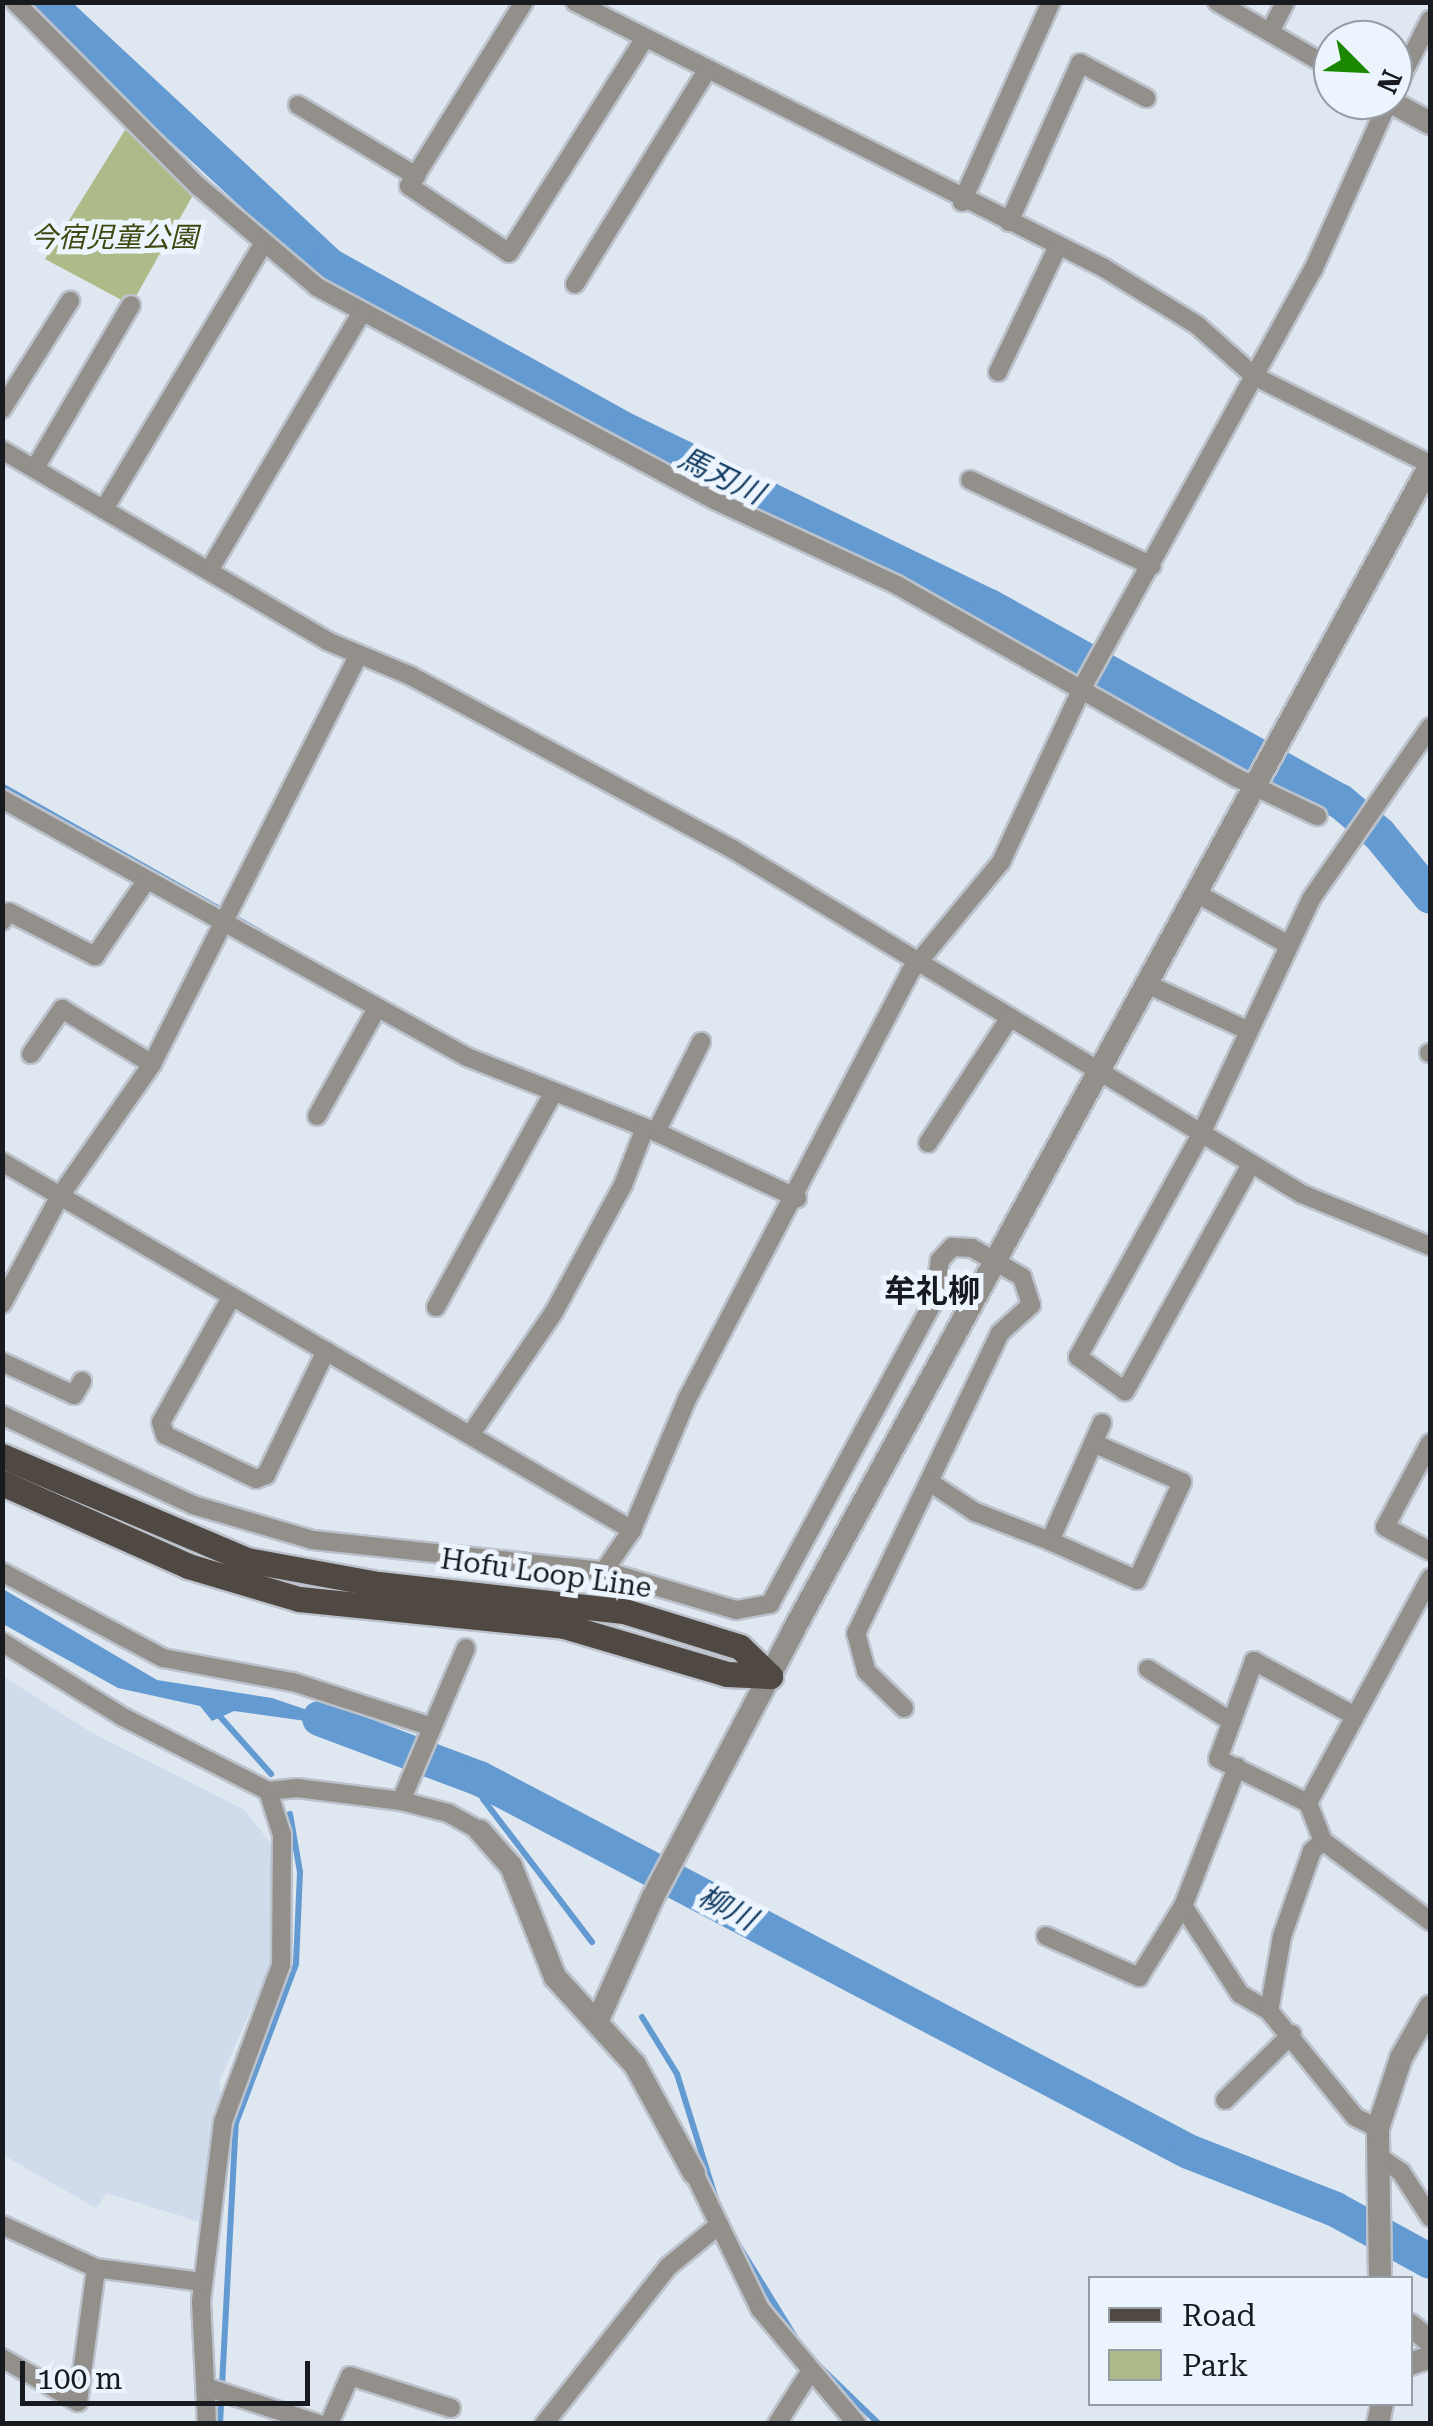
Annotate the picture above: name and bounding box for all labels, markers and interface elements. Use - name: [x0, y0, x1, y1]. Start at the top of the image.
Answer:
- north arrow: [1313, 20, 1413, 120]
- text: N: [1370, 65, 1408, 98]
- park label: 今宿児童公園: [30, 221, 198, 255]
- water label: 馬刃川: [673, 440, 769, 512]
- district label: 牟礼柳: [884, 1272, 980, 1310]
- street label: Hofu Loop Line: [438, 1543, 654, 1605]
- water label: 柳川: [692, 1878, 762, 1938]
- legend: [1088, 2276, 1413, 2406]
- text: Road: [1182, 2298, 1256, 2333]
- scale bar: [25, 2341, 315, 2403]
- text: Park: [1182, 2348, 1248, 2383]
- text: 100 m: [37, 2361, 122, 2396]

